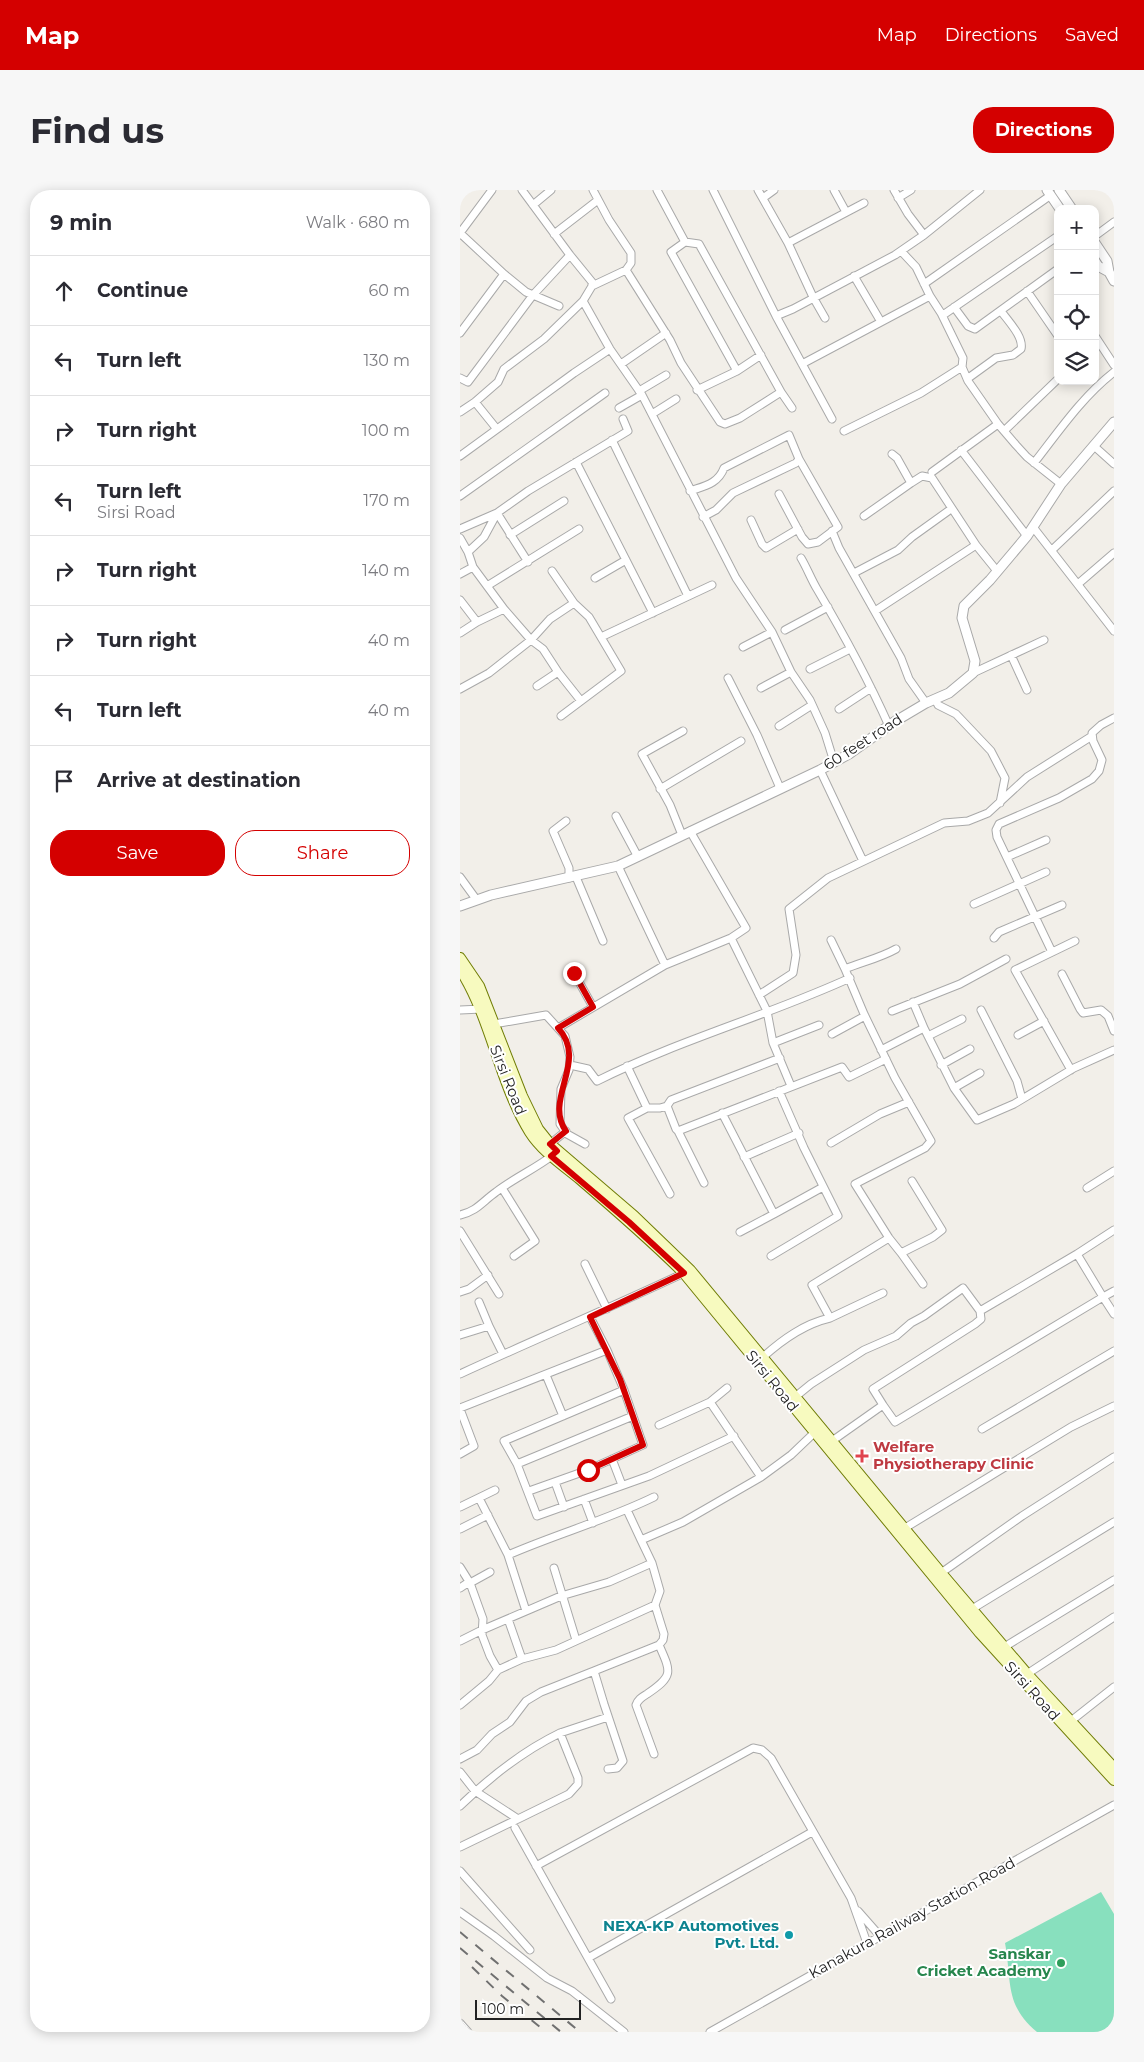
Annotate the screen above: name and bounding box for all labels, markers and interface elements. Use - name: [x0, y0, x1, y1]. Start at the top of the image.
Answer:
- text: Map: [25, 21, 79, 50]
- text: Map: [877, 24, 917, 46]
- text: Directions: [945, 24, 1037, 46]
- text: Saved: [1065, 24, 1119, 46]
- button: Directions: [973, 107, 1114, 153]
- text: Find us: [30, 109, 164, 152]
- map controls: [1054, 205, 1099, 385]
- button: +: [1054, 205, 1099, 250]
- text: 9 min: [50, 210, 112, 235]
- text: Walk · 680 m: [306, 213, 410, 232]
- button: −: [1054, 250, 1099, 295]
- icon: ahead: [50, 277, 78, 305]
- text: Continue: [97, 279, 188, 302]
- text: 60 m: [368, 281, 410, 300]
- button: locate: [1054, 295, 1099, 340]
- button: layers: [1054, 340, 1099, 385]
- icon: left: [50, 347, 78, 375]
- text: Turn left: [97, 349, 182, 372]
- text: 130 m: [363, 351, 410, 370]
- icon: right: [50, 417, 78, 445]
- text: Turn right: [97, 419, 197, 442]
- text: 100 m: [362, 421, 410, 440]
- text: Turn left: [97, 480, 182, 503]
- icon: left: [50, 487, 78, 515]
- text: 170 m: [363, 491, 410, 510]
- text: Sirsi Road: [97, 503, 176, 522]
- icon: right: [50, 557, 78, 585]
- text: Turn right: [97, 559, 197, 582]
- text: 140 m: [362, 561, 410, 580]
- icon: right: [50, 627, 78, 655]
- text: Turn right: [97, 629, 197, 652]
- text: 40 m: [368, 631, 410, 650]
- icon: left: [50, 697, 78, 725]
- text: Turn left: [97, 699, 182, 722]
- text: 40 m: [368, 701, 410, 720]
- street label: 60 feet road: [820, 709, 906, 774]
- icon: arrive: [50, 767, 78, 795]
- text: Arrive at destination: [97, 769, 301, 792]
- button: Save: [50, 830, 225, 876]
- button: Share: [235, 830, 410, 876]
- route end: [563, 962, 586, 985]
- street label: Sirsi Road: [486, 1042, 531, 1118]
- street label: Sirsi Road: [742, 1346, 803, 1415]
- place label: Welfare Physiotherapy Clinic: [873, 1437, 1034, 1473]
- marker: Welfare Physiotherapy Clinic: [855, 1449, 869, 1463]
- route start: [577, 1459, 600, 1482]
- street label: Sirsi Road: [1001, 1657, 1064, 1724]
- street label: Kanakura Railway Station Road: [805, 1853, 1018, 1982]
- place label: NEXA-KP Automotives Pvt. Ltd.: [603, 1916, 779, 1952]
- marker: NEXA-KP Automotives Pvt. Ltd.: [783, 1929, 795, 1941]
- place label: Sanskar Cricket Academy: [917, 1944, 1052, 1980]
- marker: Sanskar Cricket Academy: [1055, 1957, 1067, 1969]
- scale bar: [475, 1997, 581, 2020]
- text: 100 m: [482, 2000, 524, 2018]

